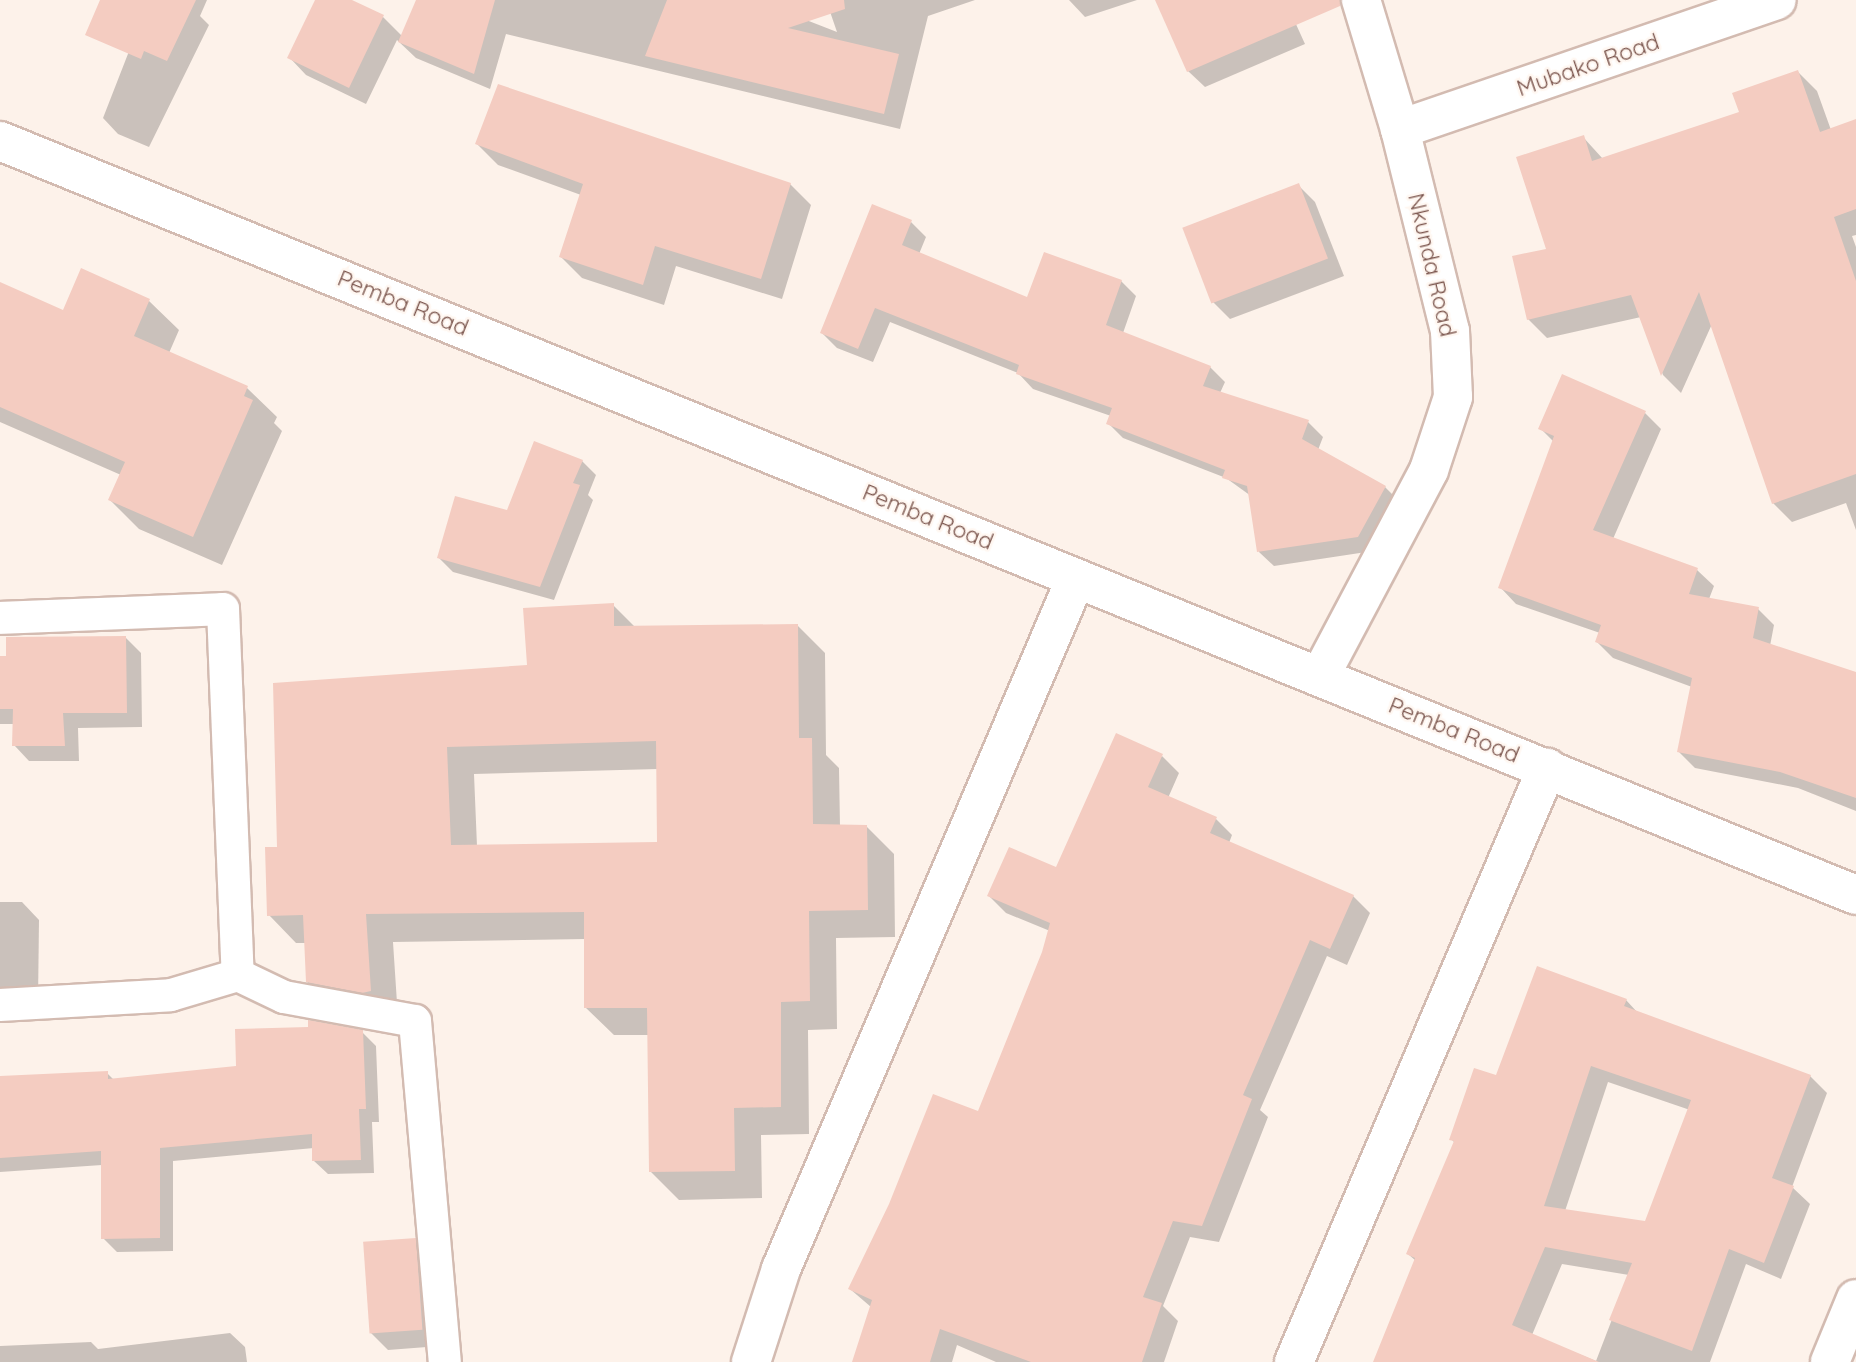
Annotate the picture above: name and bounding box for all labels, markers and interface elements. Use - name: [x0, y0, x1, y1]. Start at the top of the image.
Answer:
- street label: Mubako Road: [1513, 28, 1663, 102]
- street label: Nkunda Road: [1402, 191, 1462, 339]
- street label: Pemba Road: [334, 264, 472, 342]
- street label: Pemba Road: [859, 478, 997, 556]
- street label: Pemba Road: [1385, 691, 1523, 769]

